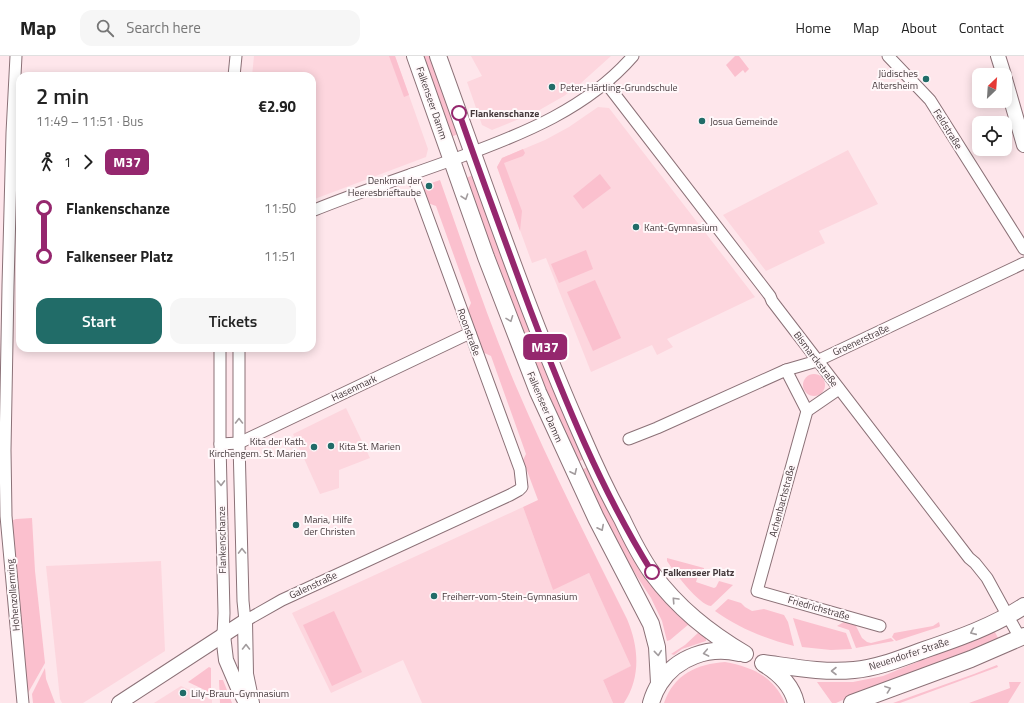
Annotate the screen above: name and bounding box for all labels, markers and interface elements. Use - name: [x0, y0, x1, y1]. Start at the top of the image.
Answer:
- search box: [80, 10, 360, 46]
- text: Map: [20, 13, 56, 42]
- text: Search here: [126, 16, 201, 39]
- icon: search: [94, 17, 116, 39]
- text: Home: [796, 17, 831, 38]
- text: Map: [853, 17, 879, 38]
- text: About: [901, 17, 937, 38]
- text: Contact: [959, 17, 1004, 38]
- street label: Falkenseer Damm: [413, 65, 451, 141]
- place label: Jüdisches Altersheim: [872, 66, 918, 93]
- north arrow: [972, 68, 1012, 108]
- map controls: [972, 68, 1012, 156]
- marker: Jüdisches Altersheim: [921, 74, 931, 84]
- text: 2 min: [36, 79, 89, 113]
- place label: Peter-Härtling-Grundschule: [560, 80, 678, 95]
- marker: Peter-Härtling-Grundschule: [547, 82, 557, 92]
- text: €2.90: [259, 95, 296, 118]
- marker: Flankenschanze: [451, 105, 467, 121]
- place label: Flankenschanze: [470, 106, 539, 121]
- street label: Feldstraße: [930, 106, 966, 152]
- text: 11:49 – 11:51 · Bus: [36, 111, 143, 131]
- place label: Josua Gemeinde: [710, 114, 778, 129]
- marker: Josua Gemeinde: [697, 116, 707, 126]
- button: locate: [972, 116, 1012, 156]
- icon: walk: [36, 151, 58, 173]
- icon: forward: [77, 151, 99, 173]
- text: M37: [113, 151, 141, 172]
- text: 1: [64, 152, 71, 172]
- place label: Denkmal der Heeresbrieftaube: [348, 173, 422, 200]
- marker: Denkmal der Heeresbrieftaube: [424, 181, 434, 191]
- one-way arrow: [460, 193, 468, 200]
- text: Flankenschanze: [66, 197, 170, 220]
- text: 11:50: [264, 198, 296, 218]
- place label: Kant-Gymnasium: [644, 220, 718, 235]
- marker: Kant-Gymnasium: [631, 222, 641, 232]
- text: Falkenseer Platz: [66, 245, 173, 268]
- text: 11:51: [264, 246, 296, 266]
- button: Start: [36, 298, 162, 344]
- button: Tickets: [170, 298, 296, 344]
- street label: Roonstraße: [454, 306, 484, 358]
- one-way arrow: [505, 315, 513, 322]
- street label: Groenerstraße: [830, 320, 892, 360]
- street label: Bismarckstraße: [790, 328, 842, 390]
- line badge: M37: [522, 334, 568, 360]
- text: M37: [531, 336, 559, 357]
- street label: Falkenseer Damm: [523, 369, 567, 445]
- street label: Hasenmark: [329, 371, 379, 405]
- one-way arrow: [235, 418, 243, 424]
- place label: Kita der Kath. Kirchengem. St. Marien: [209, 434, 306, 461]
- place label: Kita St. Marien: [339, 439, 400, 454]
- marker: Kita St. Marien: [326, 441, 336, 451]
- marker: Kita der Kath. Kirchengem. St. Marien: [309, 442, 319, 452]
- street label: Achenbachstraße: [765, 464, 799, 538]
- one-way arrow: [569, 468, 577, 476]
- one-way arrow: [217, 480, 225, 486]
- street label: Flankenschanze: [214, 506, 230, 574]
- place label: Maria, Hilfe der Christen: [304, 512, 355, 539]
- marker: Maria, Hilfe der Christen: [291, 520, 301, 530]
- one-way arrow: [596, 523, 603, 531]
- one-way arrow: [238, 548, 246, 554]
- street label: Hohenzollernring: [2, 558, 24, 632]
- marker: Falkenseer Platz: [644, 564, 660, 580]
- place label: Falkenseer Platz: [663, 565, 735, 580]
- street label: Galenstraße: [287, 567, 339, 603]
- place label: Freiherr-vom-Stein-Gymnasium: [442, 589, 577, 604]
- marker: Freiherr-vom-Stein-Gymnasium: [429, 591, 439, 601]
- street label: Friedrichstraße: [786, 592, 852, 624]
- one-way arrow: [672, 597, 680, 605]
- one-way arrow: [969, 627, 977, 635]
- street label: Neuendorfer Straße: [867, 634, 951, 674]
- one-way arrow: [242, 644, 250, 650]
- one-way arrow: [703, 648, 709, 656]
- one-way arrow: [653, 650, 662, 656]
- one-way arrow: [831, 667, 837, 675]
- one-way arrow: [885, 685, 892, 694]
- place label: Lily-Braun-Gymnasium: [191, 686, 289, 701]
- marker: Lily-Braun-Gymnasium: [178, 688, 188, 698]

